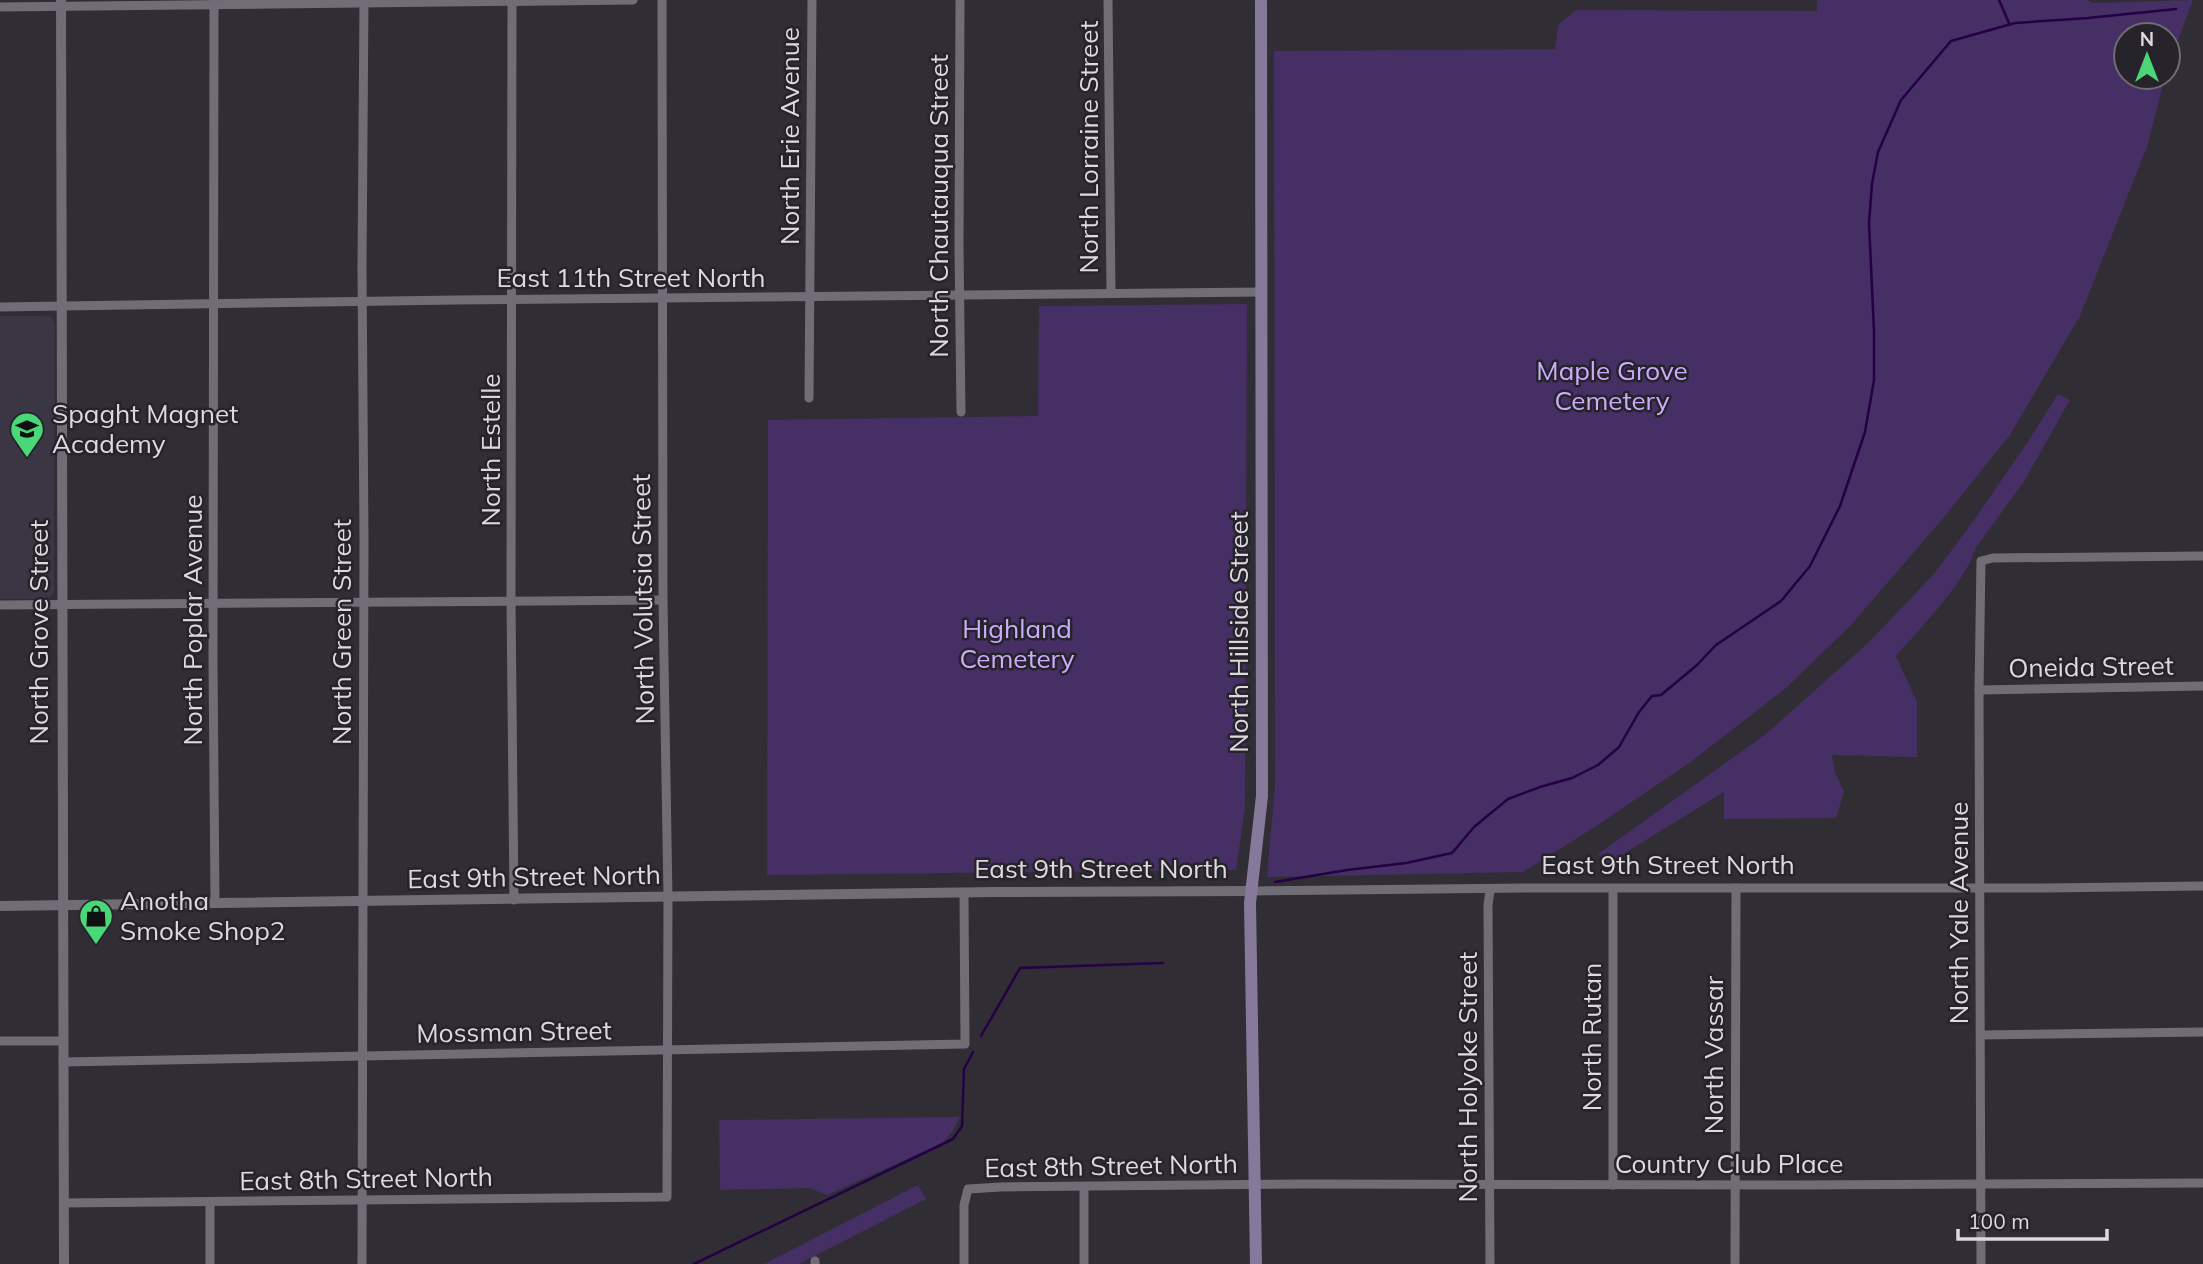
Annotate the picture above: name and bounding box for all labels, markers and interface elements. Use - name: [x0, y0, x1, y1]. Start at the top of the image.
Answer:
- street label: North Lorraine Street: [1072, 20, 1105, 274]
- north arrow: [2112, 21, 2182, 91]
- street label: North Erie Avenue: [773, 27, 806, 245]
- text: N: [2140, 27, 2154, 51]
- street label: North Chautauqua Street: [922, 54, 955, 358]
- street label: East 11th Street North: [496, 261, 766, 294]
- park label: Maple Grove Cemetery: [1536, 354, 1688, 417]
- street label: North Estelle: [474, 373, 507, 527]
- place label: Spaght Magnet Academy: [52, 397, 238, 460]
- school or university icon: Spaght Magnet Academy: [8, 410, 46, 459]
- street label: North Volutsia Street: [624, 473, 661, 725]
- street label: North Poplar Avenue: [176, 495, 209, 745]
- street label: North Hillside Street: [1222, 511, 1255, 753]
- street label: North Green Street: [325, 519, 358, 745]
- street label: North Grove Street: [22, 520, 55, 744]
- park label: Highland Cemetery: [959, 612, 1075, 675]
- street label: Oneida Street: [2008, 649, 2174, 684]
- street label: North Yale Avenue: [1942, 802, 1975, 1024]
- street label: East 9th Street North: [1541, 848, 1795, 881]
- street label: East 9th Street North: [974, 852, 1228, 885]
- street label: East 9th Street North: [407, 858, 661, 895]
- place label: Anotha Smoke Shop2: [120, 884, 285, 947]
- shop icon: Anotha Smoke Shop2: [77, 897, 115, 946]
- street label: North Holyoke Street: [1451, 952, 1484, 1202]
- street label: North Rutan: [1575, 963, 1608, 1111]
- street label: North Vassar: [1697, 975, 1730, 1134]
- street label: Mossman Street: [416, 1013, 612, 1050]
- street label: East 8th Street North: [984, 1147, 1238, 1184]
- street label: Country Club Place: [1615, 1147, 1843, 1180]
- street label: East 8th Street North: [239, 1160, 493, 1197]
- scale bar: [1958, 1198, 2107, 1242]
- text: 100 m: [1968, 1208, 2030, 1234]

